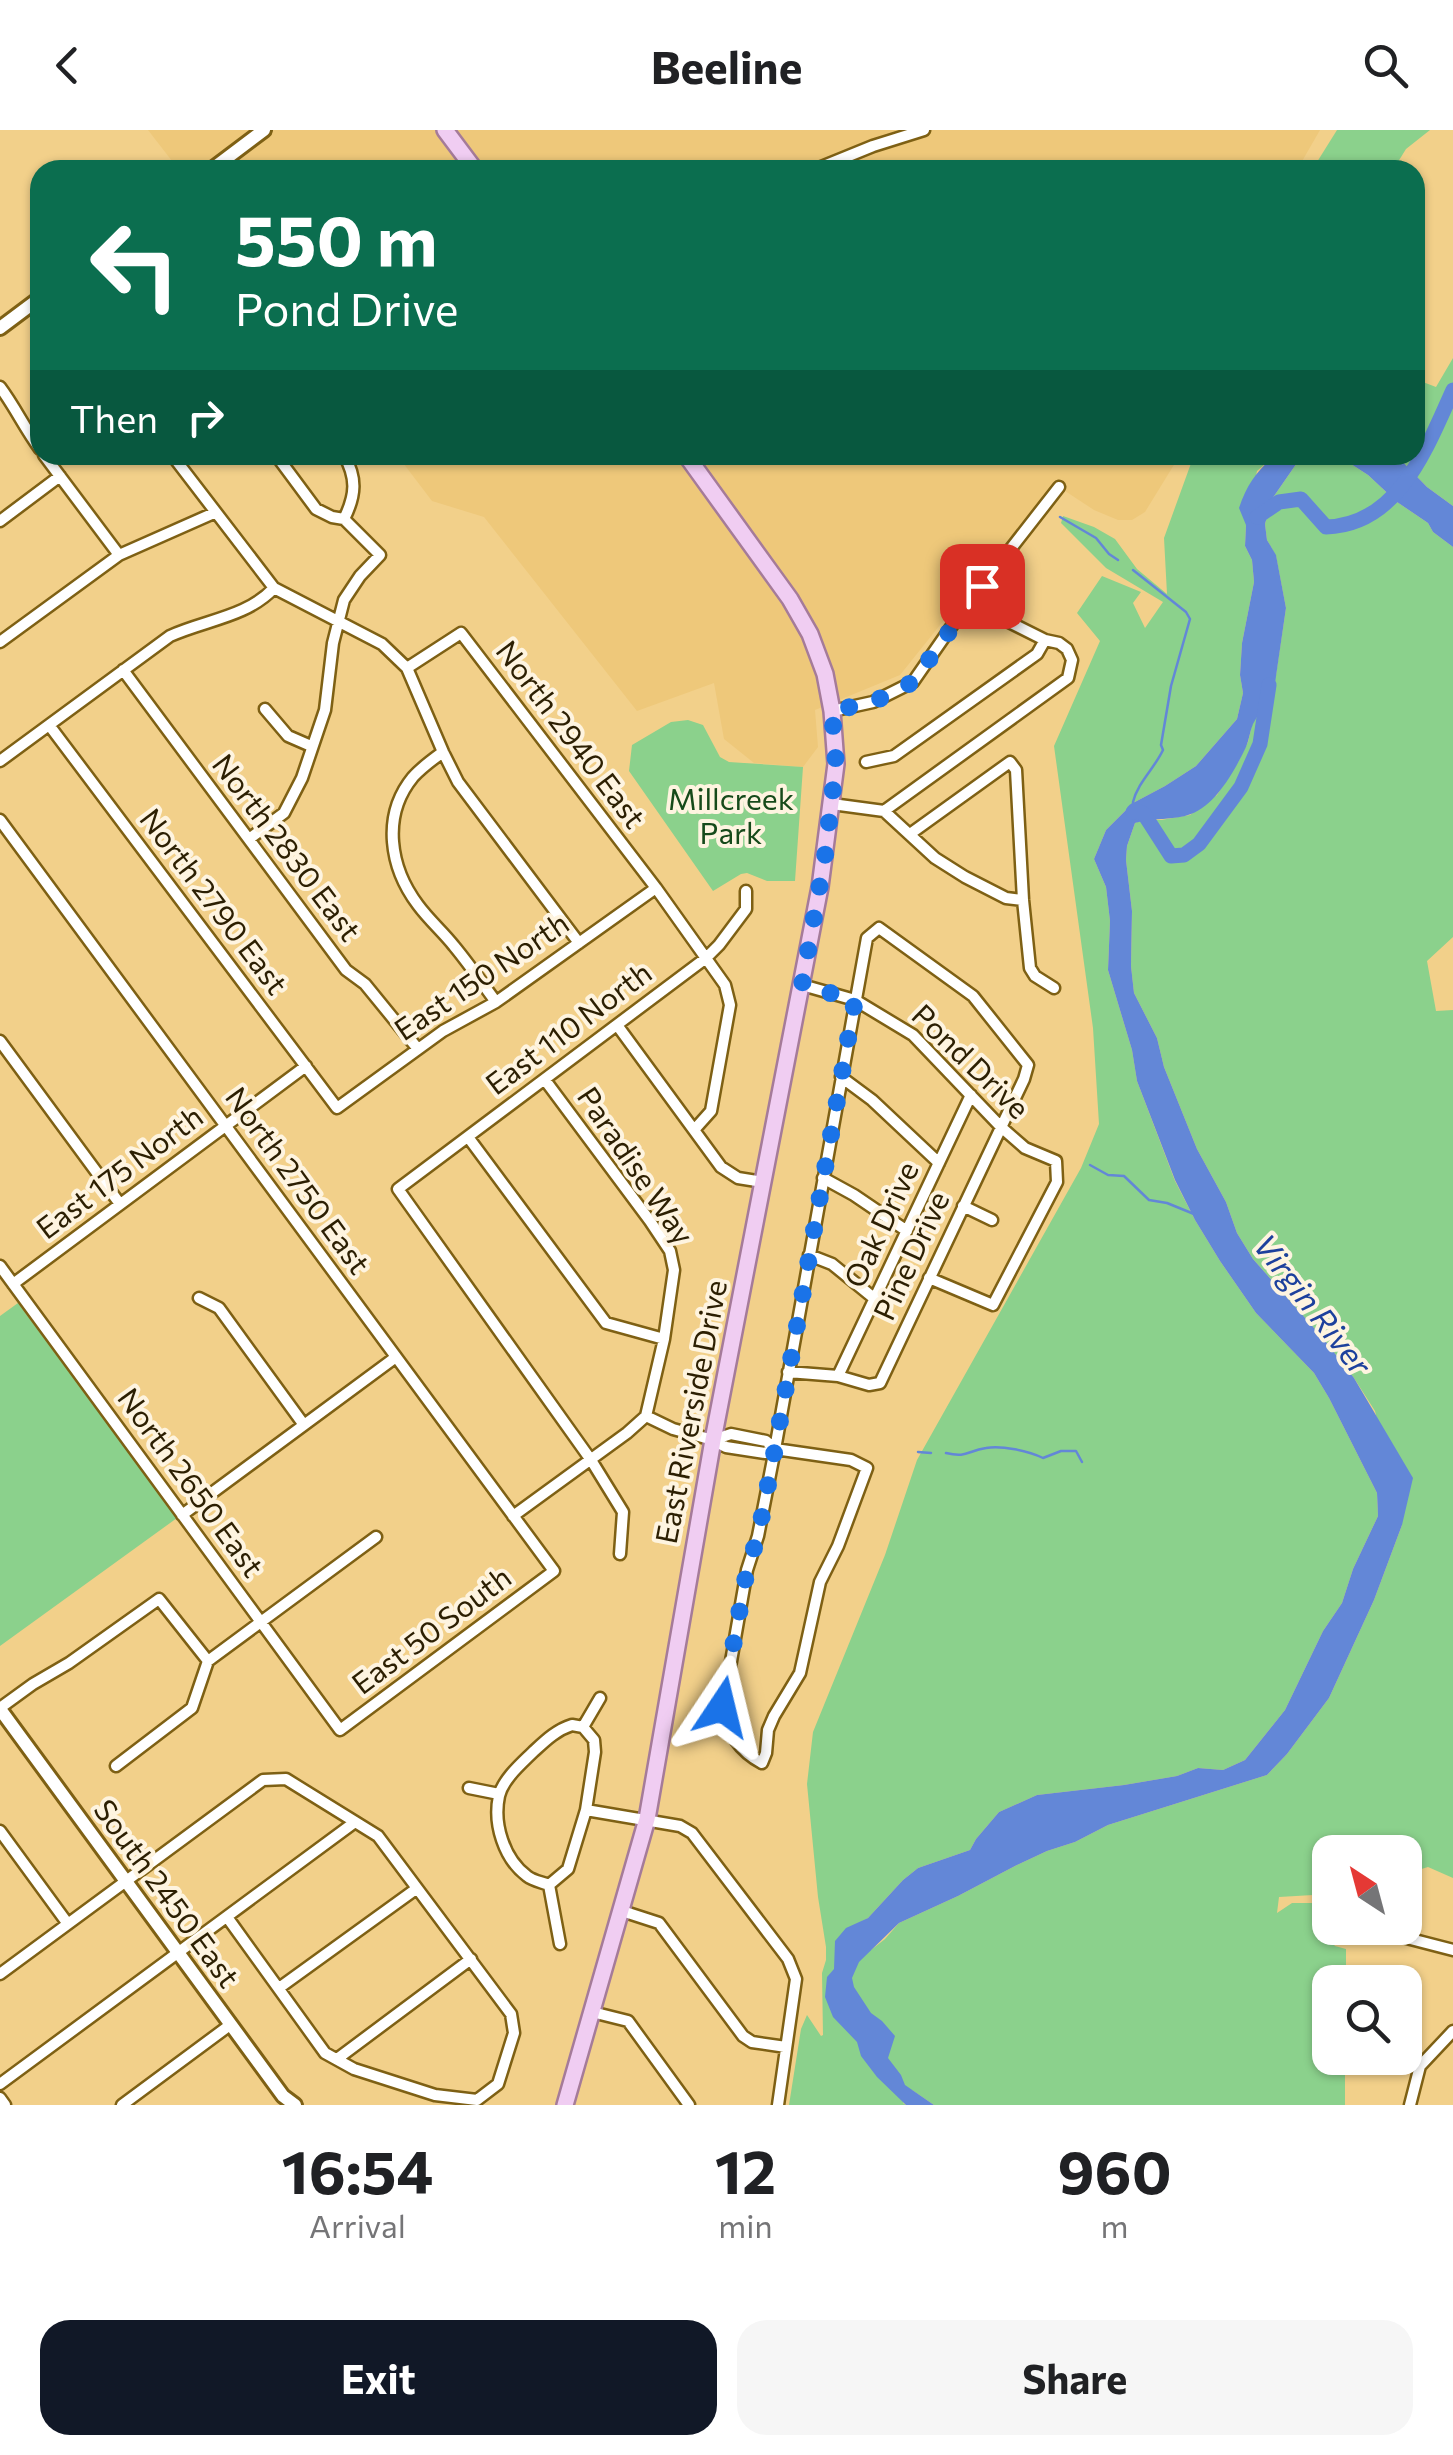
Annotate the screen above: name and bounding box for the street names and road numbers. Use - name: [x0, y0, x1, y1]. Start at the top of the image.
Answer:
- street label: North 2940 East: [489, 632, 655, 835]
- street label: North 2830 East: [206, 746, 370, 947]
- street label: North 2790 East: [133, 800, 297, 1001]
- street label: East 150 North: [386, 903, 575, 1047]
- street label: East 110 North: [477, 953, 658, 1101]
- street label: Pond Drive: [905, 995, 1038, 1125]
- street label: North 2750 East: [219, 1079, 379, 1280]
- street label: Paradise Way: [571, 1079, 703, 1250]
- street label: East 175 North: [28, 1096, 209, 1246]
- street label: Oak Drive: [835, 1155, 925, 1293]
- street label: Pine Drive: [864, 1185, 956, 1325]
- street label: East Riverside Drive: [646, 1277, 733, 1546]
- street label: North 2650 East: [111, 1380, 273, 1583]
- street label: East 50 South: [344, 1557, 517, 1701]
- street label: South 2450 East: [87, 1791, 249, 1994]

